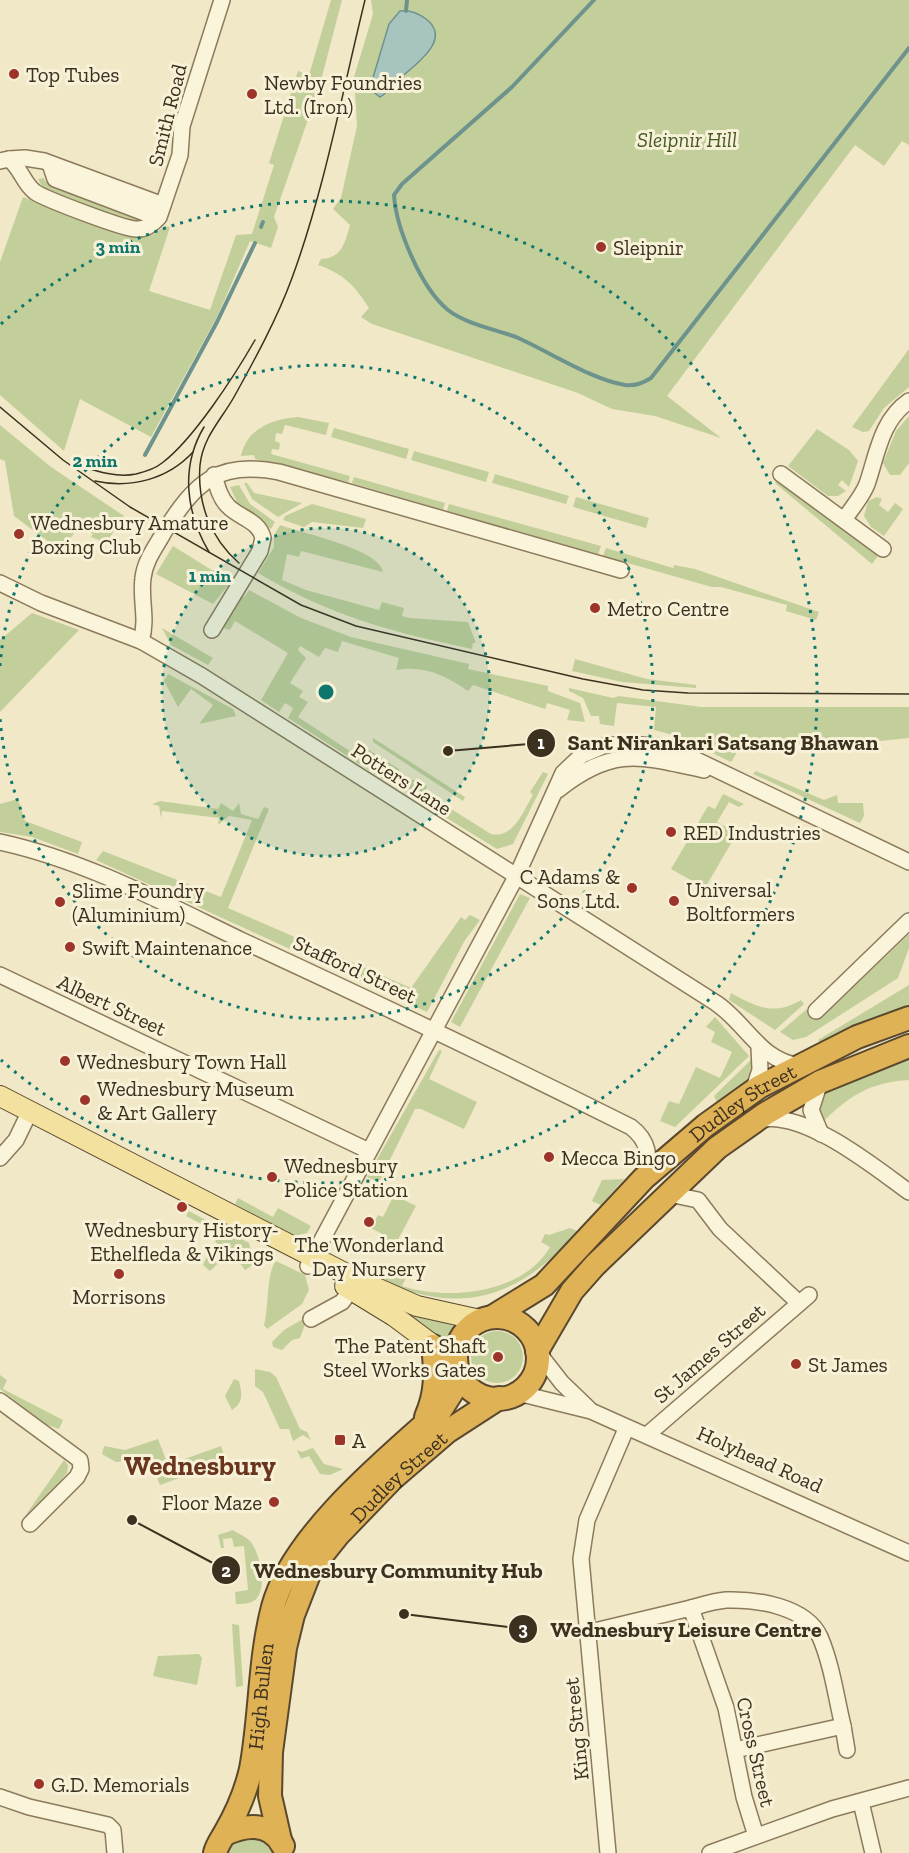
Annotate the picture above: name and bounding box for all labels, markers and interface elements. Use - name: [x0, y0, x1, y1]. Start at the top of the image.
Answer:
- street label: Smith Road: [142, 61, 192, 169]
- place label: Top Tubes: [26, 62, 119, 87]
- marker: Top Tubes: [7, 67, 21, 81]
- place label: Newby Foundries Ltd. (Iron): [264, 70, 422, 119]
- marker: Newby Foundries Ltd. (Iron): [245, 87, 259, 101]
- park label: Sleipnir Hill: [637, 127, 737, 152]
- place label: Sleipnir: [613, 235, 684, 260]
- text: 3 min: [96, 236, 141, 258]
- marker: Sleipnir: [594, 240, 608, 254]
- text: 2 min: [73, 450, 118, 472]
- place label: Wednesbury Amature Boxing Club: [31, 510, 229, 559]
- marker: Wednesbury Amature Boxing Club: [12, 527, 26, 541]
- text: 1 min: [189, 565, 232, 587]
- place label: Metro Centre: [607, 596, 729, 621]
- marker: Metro Centre: [588, 601, 602, 615]
- centre of rings: [316, 682, 336, 702]
- callout: Sant Nirankari Satsang Bhawan: [526, 723, 891, 763]
- text: Sant Nirankari Satsang Bhawan: [568, 729, 878, 756]
- text: 1: [537, 732, 545, 754]
- street label: Potters Lane: [347, 737, 457, 821]
- place label: RED Industries: [683, 820, 821, 845]
- marker: RED Industries: [664, 825, 678, 839]
- place label: C Adams & Sons Ltd.: [520, 864, 620, 913]
- place label: Universal Boltformers: [686, 877, 795, 926]
- place label: Slime Foundry (Aluminium): [72, 878, 205, 927]
- marker: C Adams & Sons Ltd.: [625, 881, 639, 895]
- marker: Universal Boltformers: [667, 894, 681, 908]
- marker: Slime Foundry (Aluminium): [53, 895, 67, 909]
- street label: Stafford Street: [289, 930, 421, 1009]
- place label: Swift Maintenance: [82, 935, 252, 960]
- marker: Swift Maintenance: [63, 940, 77, 954]
- street label: Albert Street: [54, 969, 170, 1041]
- place label: Wednesbury Town Hall: [77, 1049, 287, 1074]
- marker: Wednesbury Town Hall: [58, 1054, 72, 1068]
- street label: Dudley Street: [684, 1058, 800, 1147]
- place label: Wednesbury Museum & Art Gallery: [97, 1076, 294, 1125]
- marker: Wednesbury Museum & Art Gallery: [78, 1093, 92, 1107]
- place label: Mecca Bingo: [561, 1145, 676, 1170]
- marker: Mecca Bingo: [542, 1150, 556, 1164]
- place label: Wednesbury Police Station: [284, 1153, 408, 1202]
- marker: Wednesbury Police Station: [265, 1170, 279, 1184]
- marker: Wednesbury History- Ethelfleda & Vikings: [175, 1200, 189, 1214]
- marker: The Wonderland Day Nursery: [362, 1215, 376, 1229]
- place label: Wednesbury History- Ethelfleda & Vikings: [85, 1217, 279, 1266]
- place label: The Wonderland Day Nursery: [294, 1232, 444, 1281]
- marker: Morrisons: [112, 1267, 126, 1281]
- place label: Morrisons: [72, 1284, 166, 1309]
- street label: St James Street: [648, 1298, 770, 1408]
- place label: The Patent Shaft Steel Works Gates: [323, 1333, 486, 1382]
- marker: The Patent Shaft Steel Works Gates: [491, 1350, 505, 1364]
- place label: St James: [808, 1352, 888, 1377]
- marker: St James: [789, 1357, 803, 1371]
- street label: Holyhead Road: [693, 1420, 827, 1498]
- street label: Dudley Street: [345, 1425, 452, 1528]
- place label: A: [352, 1428, 366, 1453]
- marker: A: [333, 1433, 347, 1447]
- district label: Wednesbury: [124, 1450, 277, 1482]
- place label: Floor Maze: [162, 1490, 262, 1515]
- marker: Floor Maze: [267, 1495, 281, 1509]
- callout: Wednesbury Community Hub: [211, 1550, 555, 1590]
- text: Wednesbury Community Hub: [253, 1557, 543, 1584]
- text: 2: [221, 1560, 231, 1582]
- callout: Wednesbury Leisure Centre: [508, 1609, 834, 1649]
- text: Wednesbury Leisure Centre: [550, 1616, 822, 1643]
- text: 3: [518, 1618, 528, 1640]
- street label: High Bullen: [242, 1641, 278, 1751]
- street label: King Street: [558, 1676, 594, 1782]
- street label: Cross Street: [731, 1695, 781, 1809]
- place label: G.D. Memorials: [51, 1772, 190, 1797]
- marker: G.D. Memorials: [32, 1777, 46, 1791]

